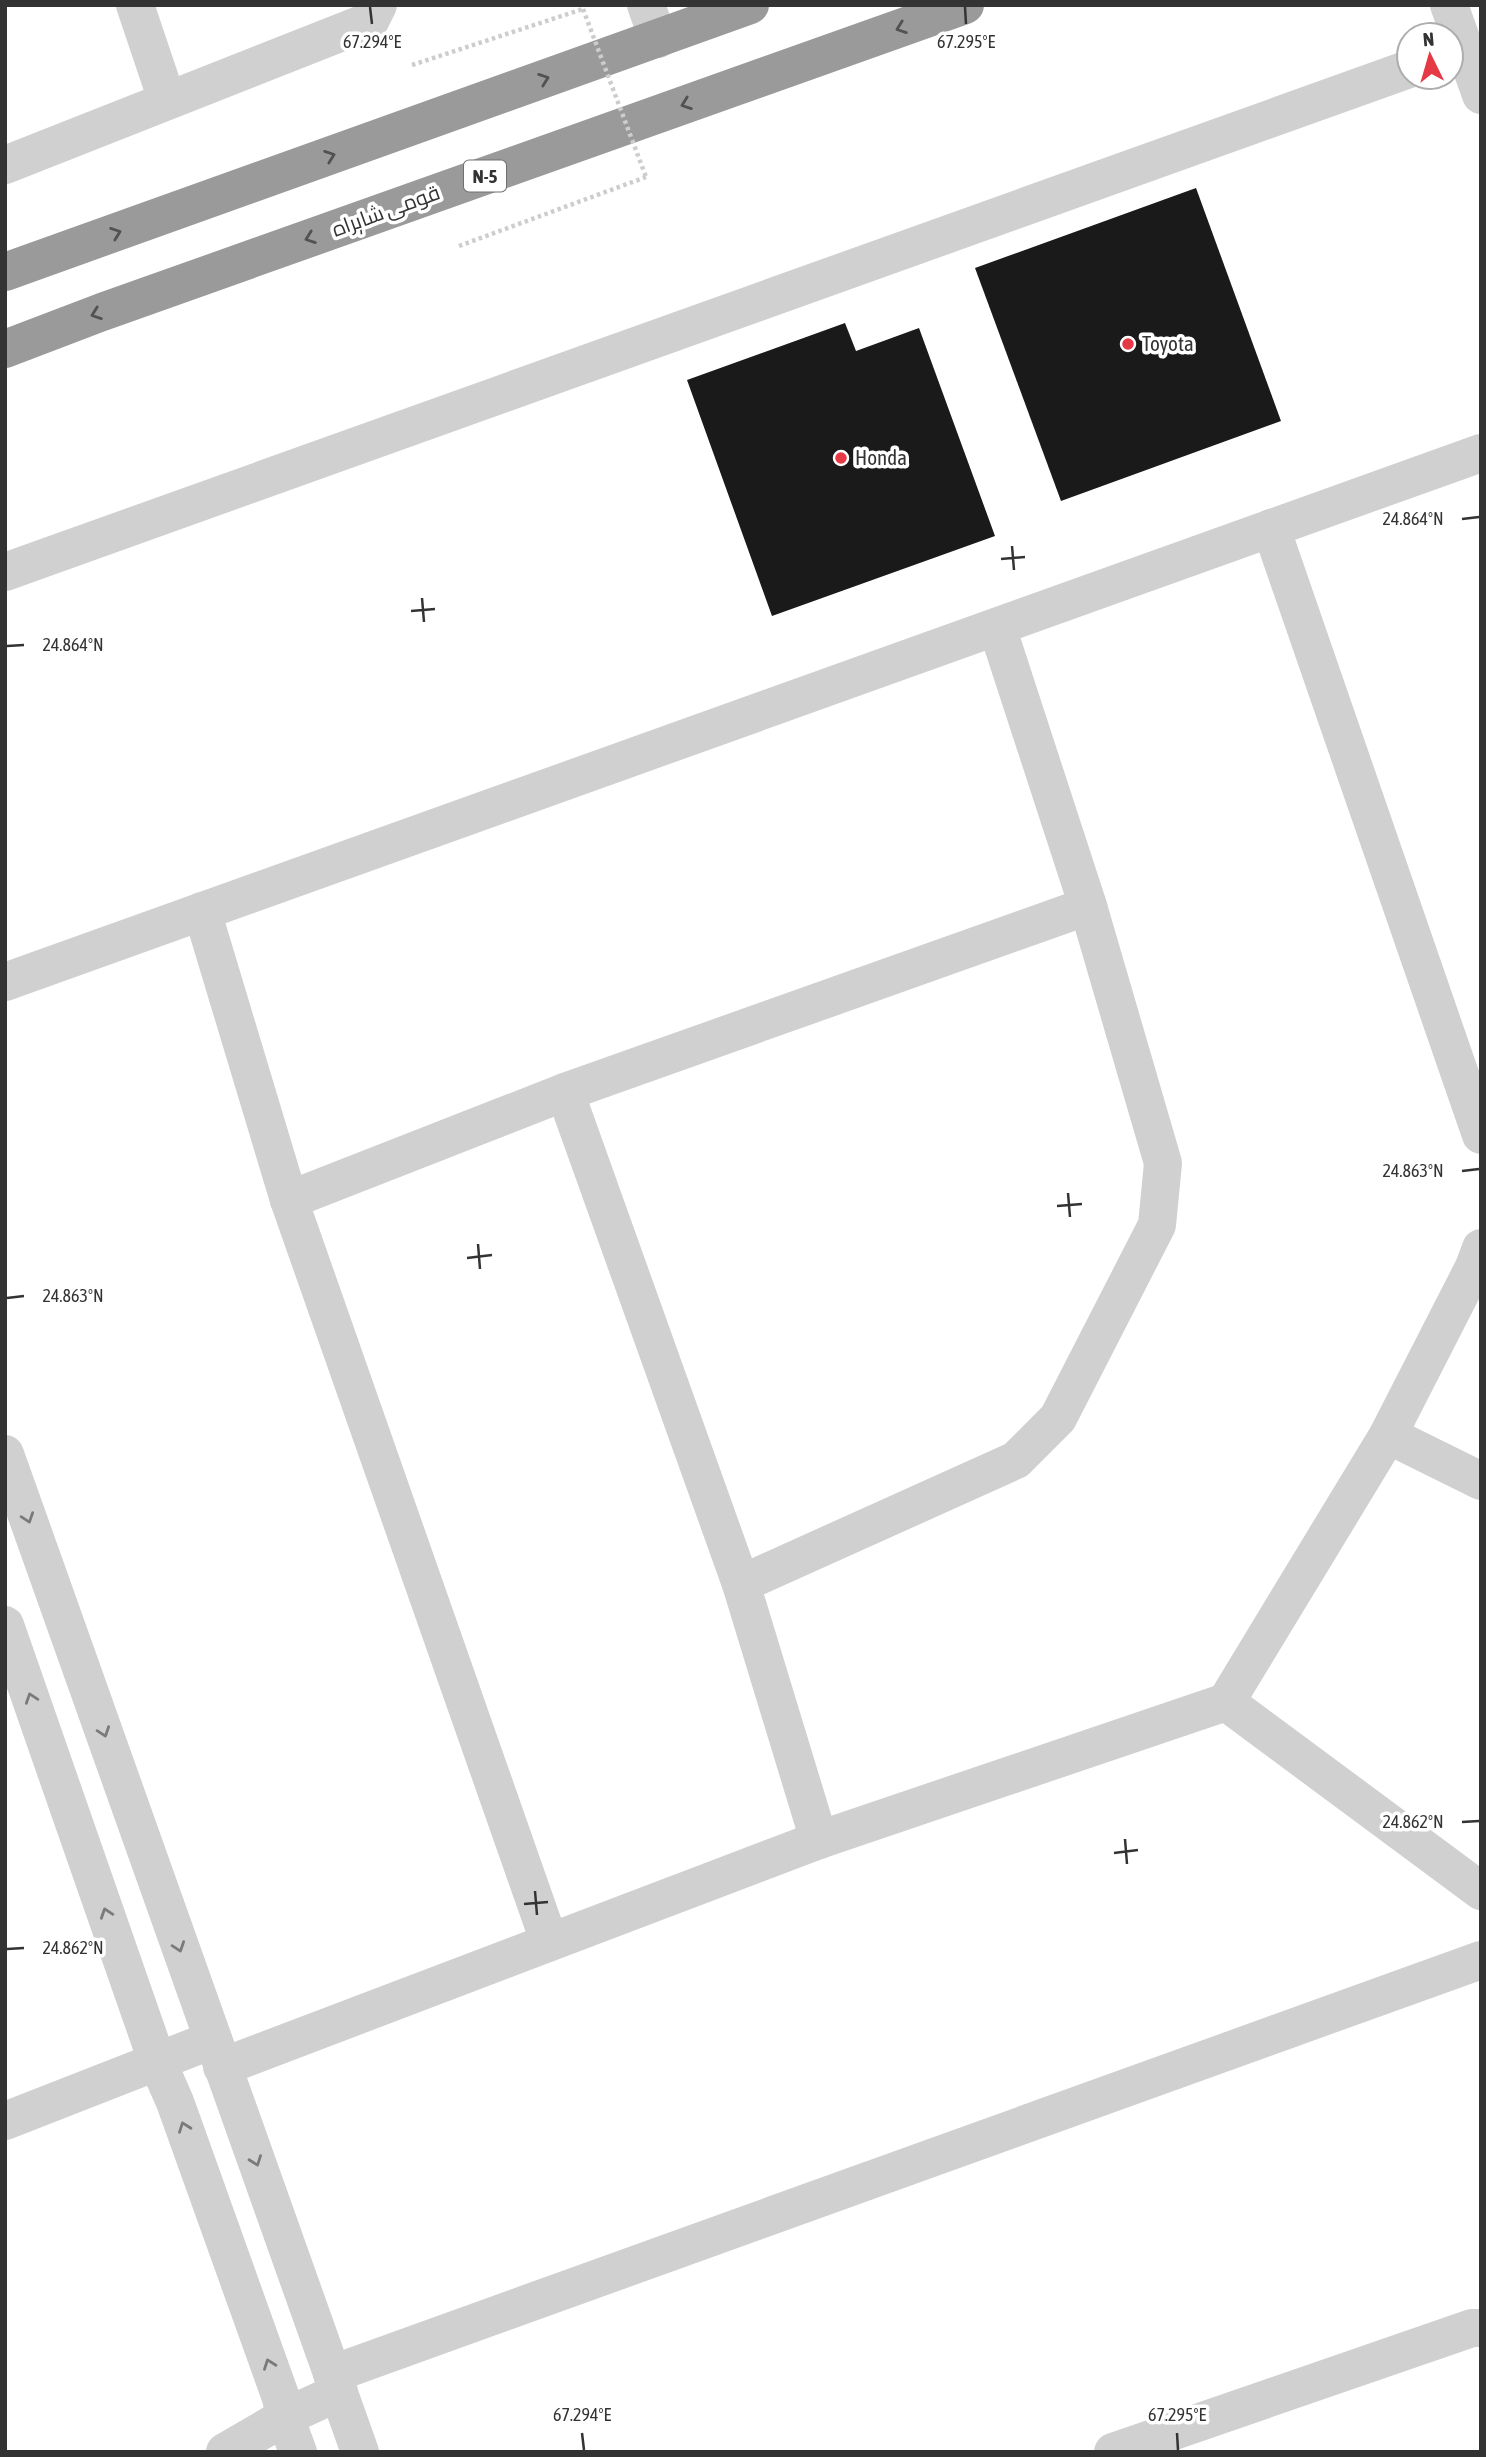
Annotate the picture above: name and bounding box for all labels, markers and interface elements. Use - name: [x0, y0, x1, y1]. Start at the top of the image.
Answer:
- one-way arrow: [895, 20, 907, 34]
- north arrow: [1395, 21, 1465, 91]
- text: N: [1422, 28, 1435, 51]
- text: 67.294°E: [343, 31, 401, 52]
- text: 67.295°E: [937, 31, 995, 52]
- one-way arrow: [538, 73, 550, 87]
- one-way arrow: [681, 96, 693, 110]
- one-way arrow: [323, 150, 335, 164]
- road number: N-5: [464, 160, 506, 192]
- street label: قومی شاہراہ: [328, 179, 444, 244]
- one-way arrow: [109, 227, 121, 241]
- one-way arrow: [305, 230, 317, 244]
- one-way arrow: [90, 306, 102, 320]
- place label: Toyota: [1142, 331, 1194, 355]
- marker: Toyota: [1120, 336, 1136, 352]
- place label: Honda: [855, 445, 907, 469]
- marker: Honda: [833, 450, 849, 466]
- text: 24.864°N: [1382, 508, 1444, 529]
- text: 24.864°N: [42, 634, 104, 655]
- text: 24.863°N: [1382, 1160, 1444, 1181]
- text: 24.863°N: [42, 1285, 104, 1306]
- one-way arrow: [20, 1511, 34, 1523]
- one-way arrow: [25, 1693, 39, 1705]
- one-way arrow: [96, 1726, 110, 1738]
- text: 24.862°N: [1382, 1811, 1444, 1832]
- one-way arrow: [100, 1908, 114, 1920]
- text: 24.862°N: [42, 1937, 104, 1958]
- one-way arrow: [171, 1940, 185, 1953]
- one-way arrow: [178, 2121, 192, 2133]
- one-way arrow: [247, 2155, 261, 2167]
- one-way arrow: [263, 2358, 277, 2370]
- text: 67.294°E: [553, 2404, 611, 2425]
- text: 67.295°E: [1148, 2404, 1206, 2425]

